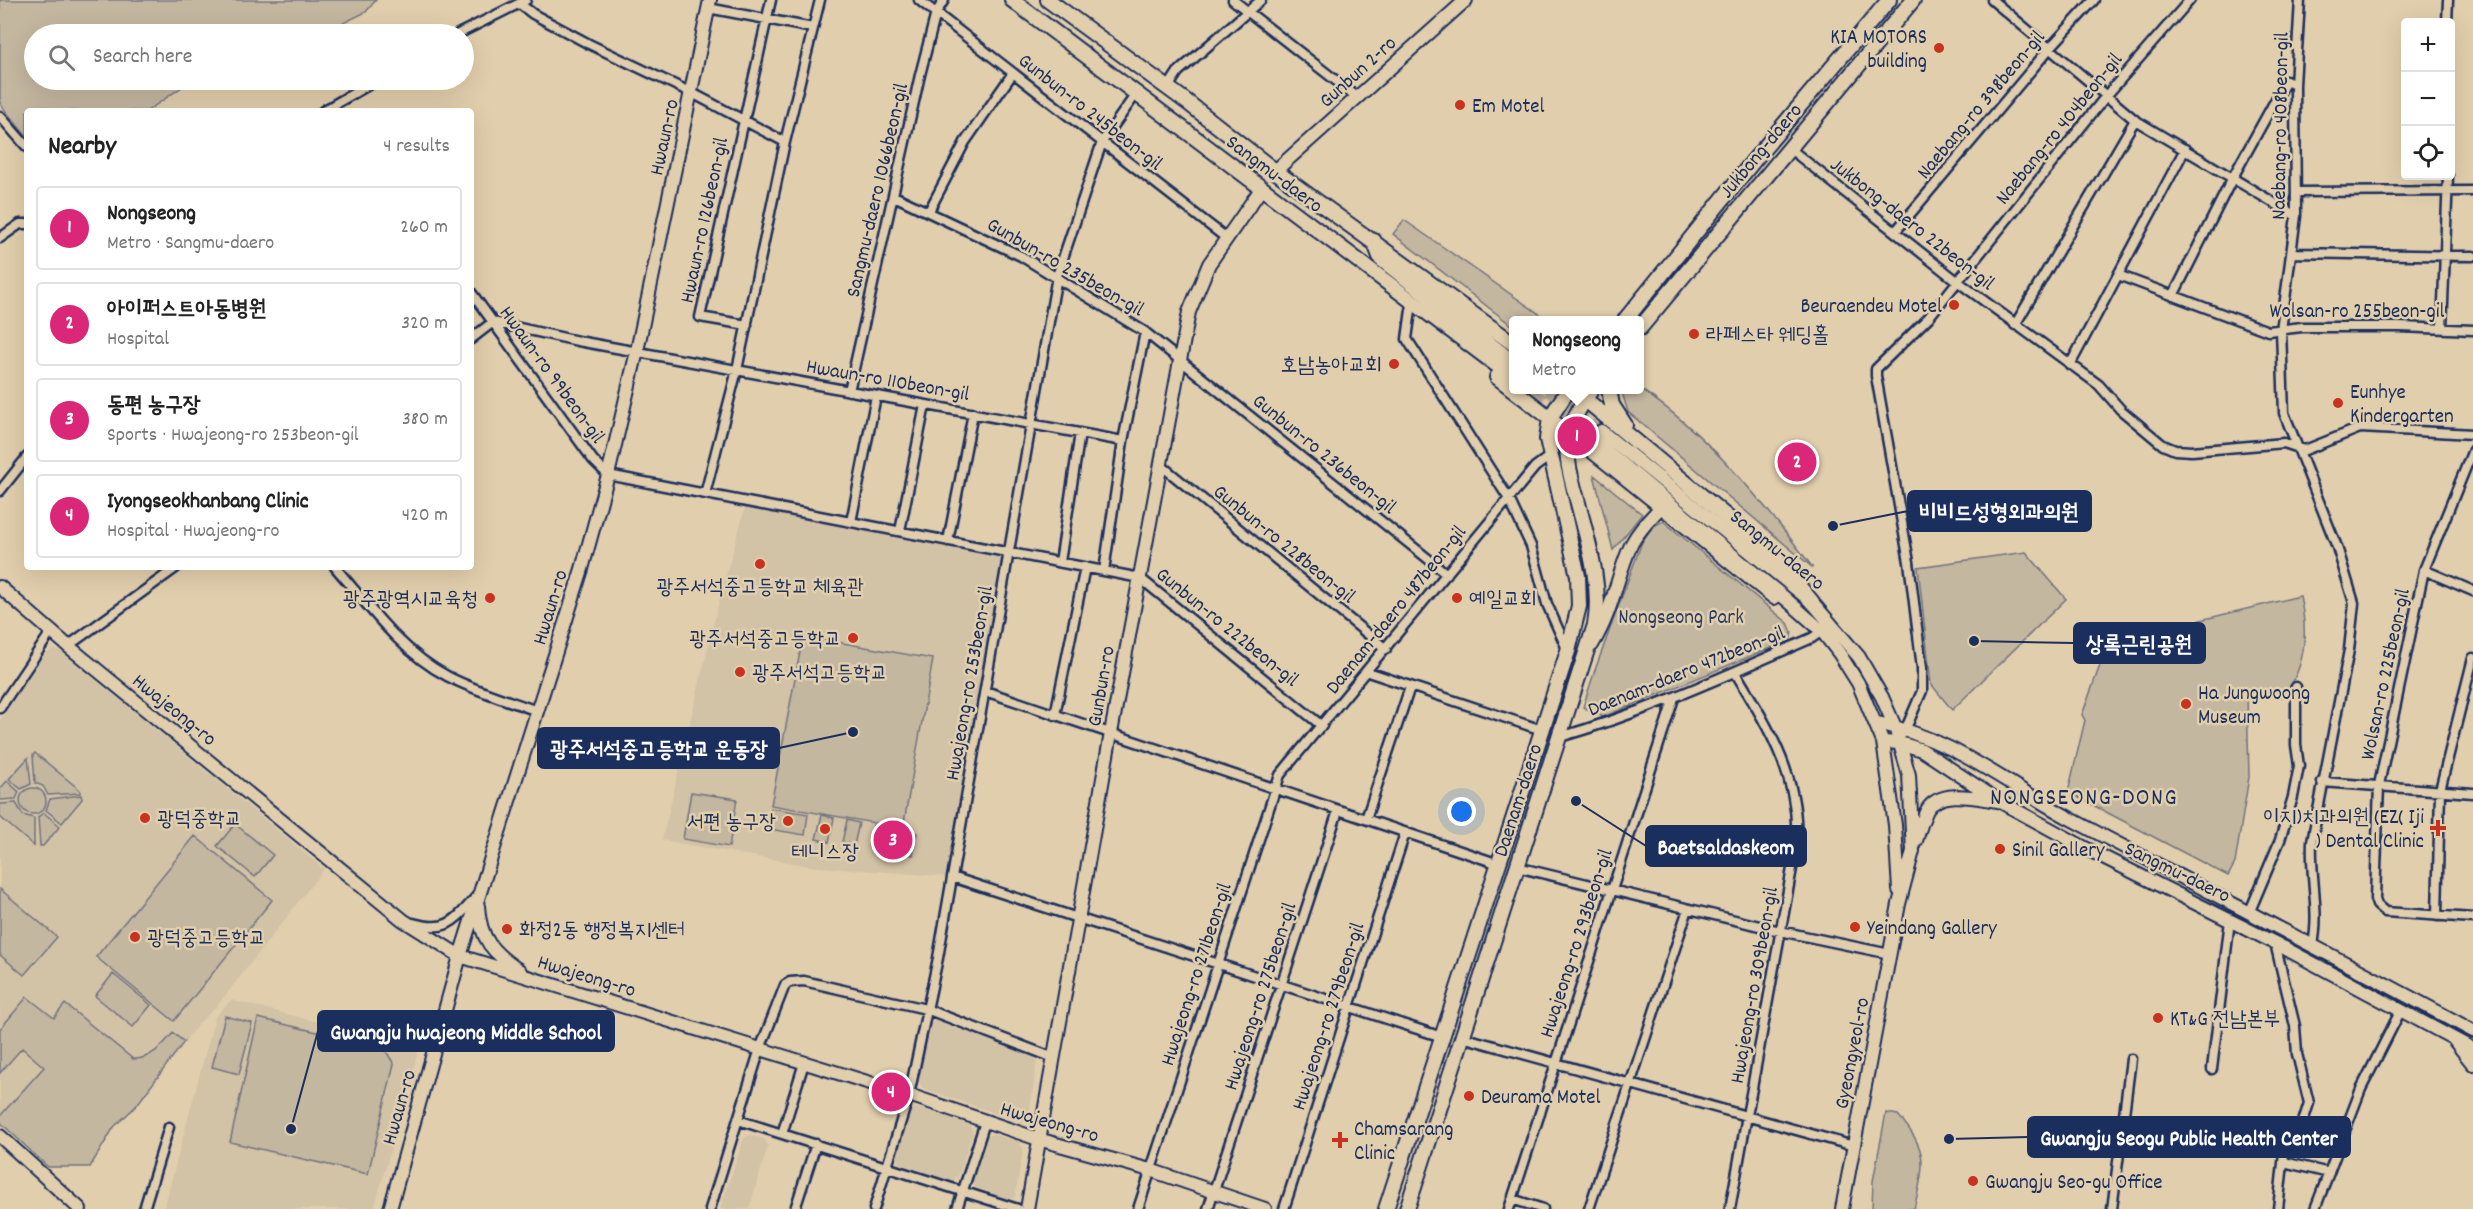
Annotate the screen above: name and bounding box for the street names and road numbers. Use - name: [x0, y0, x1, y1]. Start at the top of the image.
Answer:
- street label: Naebang-ro 398beon-gil: [1911, 25, 2054, 187]
- street label: Gunbun 2-ro: [1313, 30, 1405, 116]
- street label: Naebang-ro 408beon-gil: [2265, 32, 2299, 220]
- street label: Gunbun-ro 245beon-gil: [1010, 47, 1168, 180]
- street label: Naebang-ro 404beon-gil: [1990, 47, 2131, 212]
- street label: Sangmu-daero 1066beon-gil: [840, 81, 918, 301]
- street label: Hwaun-ro: [643, 97, 689, 179]
- street label: Jukbong-daero: [1714, 98, 1811, 206]
- street label: Sangmu-daero: [1218, 129, 1328, 222]
- street label: Hwaun-ro 126beon-gil: [674, 135, 738, 306]
- street label: Jukbong-daero 22beon-gil: [1822, 151, 2000, 299]
- street label: Gunbun-ro 235beon-gil: [980, 211, 1149, 326]
- street label: Wolsan-ro 255beon-gil: [2269, 298, 2445, 328]
- street label: Hwaun-ro 99beon-gil: [490, 301, 611, 451]
- street label: Hwaun-ro 110beon-gil: [804, 353, 971, 411]
- street label: Gunbun-ro 236beon-gil: [1245, 388, 1402, 523]
- street label: Gunbun-ro 228beon-gil: [1205, 478, 1361, 612]
- street label: Sangmu-daero: [1722, 504, 1830, 599]
- street label: Daenam-daero 487beon-gil: [1320, 520, 1475, 702]
- street label: Gunbun-ro 222beon-gil: [1148, 561, 1304, 696]
- street label: Hwaun-ro: [526, 567, 577, 649]
- street label: Hwajeong-ro 253beon-gil: [939, 584, 1003, 783]
- street label: Wolsan-ro 225beon-gil: [2354, 586, 2420, 763]
- street label: Daenam-daero 472beon-gil: [1584, 619, 1790, 726]
- street label: Gunbun-ro: [1081, 644, 1125, 729]
- street label: Hwajeong-ro: [124, 668, 222, 755]
- street label: Daenam-daero: [1487, 741, 1552, 861]
- street label: Sangmu-daero: [2119, 835, 2235, 912]
- street label: Hwajeong-ro 293beon-gil: [1533, 846, 1623, 1042]
- street label: Hwajeong-ro 271beon-gil: [1154, 880, 1242, 1070]
- street label: Hwajeong-ro 309beon-gil: [1724, 885, 1788, 1086]
- street label: Hwajeong-ro 275beon-gil: [1217, 899, 1306, 1095]
- street label: Hwajeong-ro 279beon-gil: [1285, 919, 1374, 1115]
- street label: Hwajeong-ro: [533, 949, 639, 1007]
- street label: Gyeongyeol-ro: [1828, 995, 1879, 1112]
- street label: Hwaun-ro: [376, 1067, 426, 1149]
- street label: Hwajeong-ro: [996, 1095, 1102, 1152]

